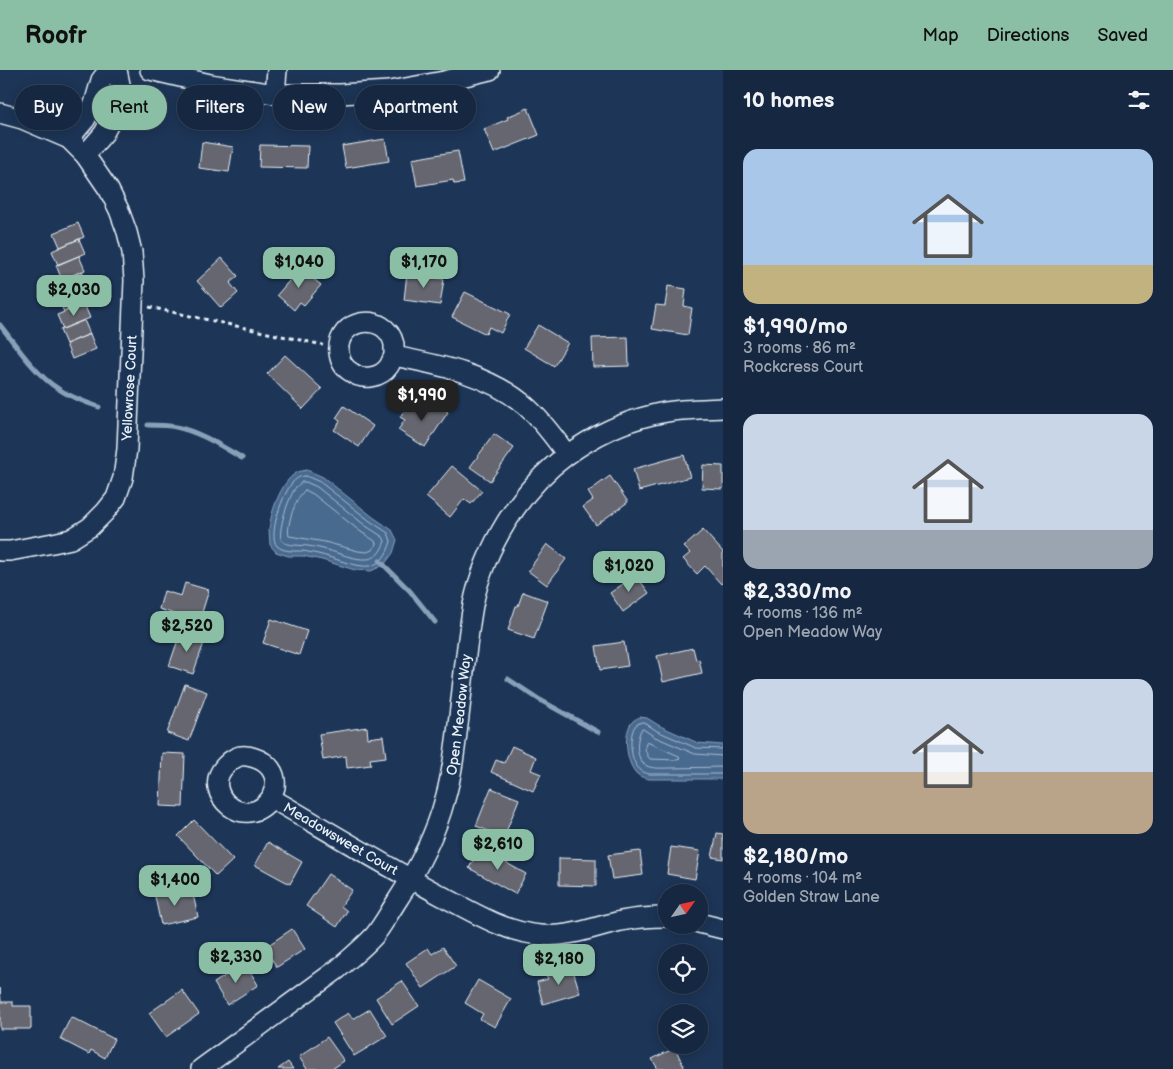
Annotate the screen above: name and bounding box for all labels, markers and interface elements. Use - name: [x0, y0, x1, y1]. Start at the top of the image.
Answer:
- text: Roofr: [25, 21, 87, 50]
- text: Map: [923, 25, 959, 46]
- text: Directions: [987, 25, 1069, 46]
- text: Saved: [1097, 25, 1148, 46]
- chip: Buy: [15, 85, 82, 130]
- chip: Rent: [92, 85, 167, 130]
- chip: Filters: [177, 85, 263, 130]
- chip: New: [273, 85, 345, 130]
- chip: Apartment: [355, 85, 476, 130]
- icon: filters: [1125, 86, 1153, 114]
- text: 10 homes: [743, 88, 834, 113]
- icon: home: [903, 181, 993, 271]
- pin: $1,040: [258, 246, 340, 289]
- pin: $1,170: [383, 246, 465, 289]
- text: $1,040: [274, 253, 324, 272]
- text: $1,170: [401, 253, 447, 272]
- pin: $2,030: [33, 274, 115, 317]
- text: $2,030: [48, 281, 100, 300]
- text: $1,990/mo: [743, 314, 848, 339]
- street label: Yellowrose Court: [118, 334, 141, 442]
- text: 3 rooms · 86 m²: [743, 339, 856, 358]
- text: Rockcress Court: [743, 358, 863, 377]
- pin: $1,990: [381, 380, 463, 422]
- text: $1,990: [397, 386, 447, 405]
- icon: home: [903, 446, 993, 536]
- pin: $1,020: [588, 550, 670, 593]
- text: $1,020: [604, 557, 654, 576]
- text: $2,330/mo: [743, 579, 851, 604]
- text: 4 rooms · 136 m²: [743, 604, 863, 623]
- pin: $2,520: [146, 610, 228, 653]
- text: $2,520: [161, 617, 213, 636]
- text: Open Meadow Way: [743, 623, 882, 642]
- street label: Open Meadow Way: [443, 653, 475, 777]
- icon: home: [903, 711, 993, 801]
- street label: Meadowsweet Court: [280, 799, 401, 879]
- pin: $2,610: [457, 828, 539, 871]
- text: $2,610: [473, 835, 523, 854]
- text: $2,180/mo: [743, 844, 848, 869]
- pin: $1,400: [134, 864, 216, 907]
- text: 4 rooms · 104 m²: [743, 869, 862, 888]
- text: $1,400: [150, 871, 200, 890]
- north arrow: [658, 884, 708, 934]
- map controls: [658, 884, 708, 1054]
- text: Golden Straw Lane: [743, 888, 880, 907]
- pin: $2,330: [195, 942, 277, 984]
- pin: $2,180: [518, 944, 600, 986]
- button: locate: [658, 944, 708, 994]
- text: $2,330: [210, 948, 262, 967]
- text: $2,180: [534, 950, 584, 969]
- button: layers: [658, 1004, 708, 1054]

